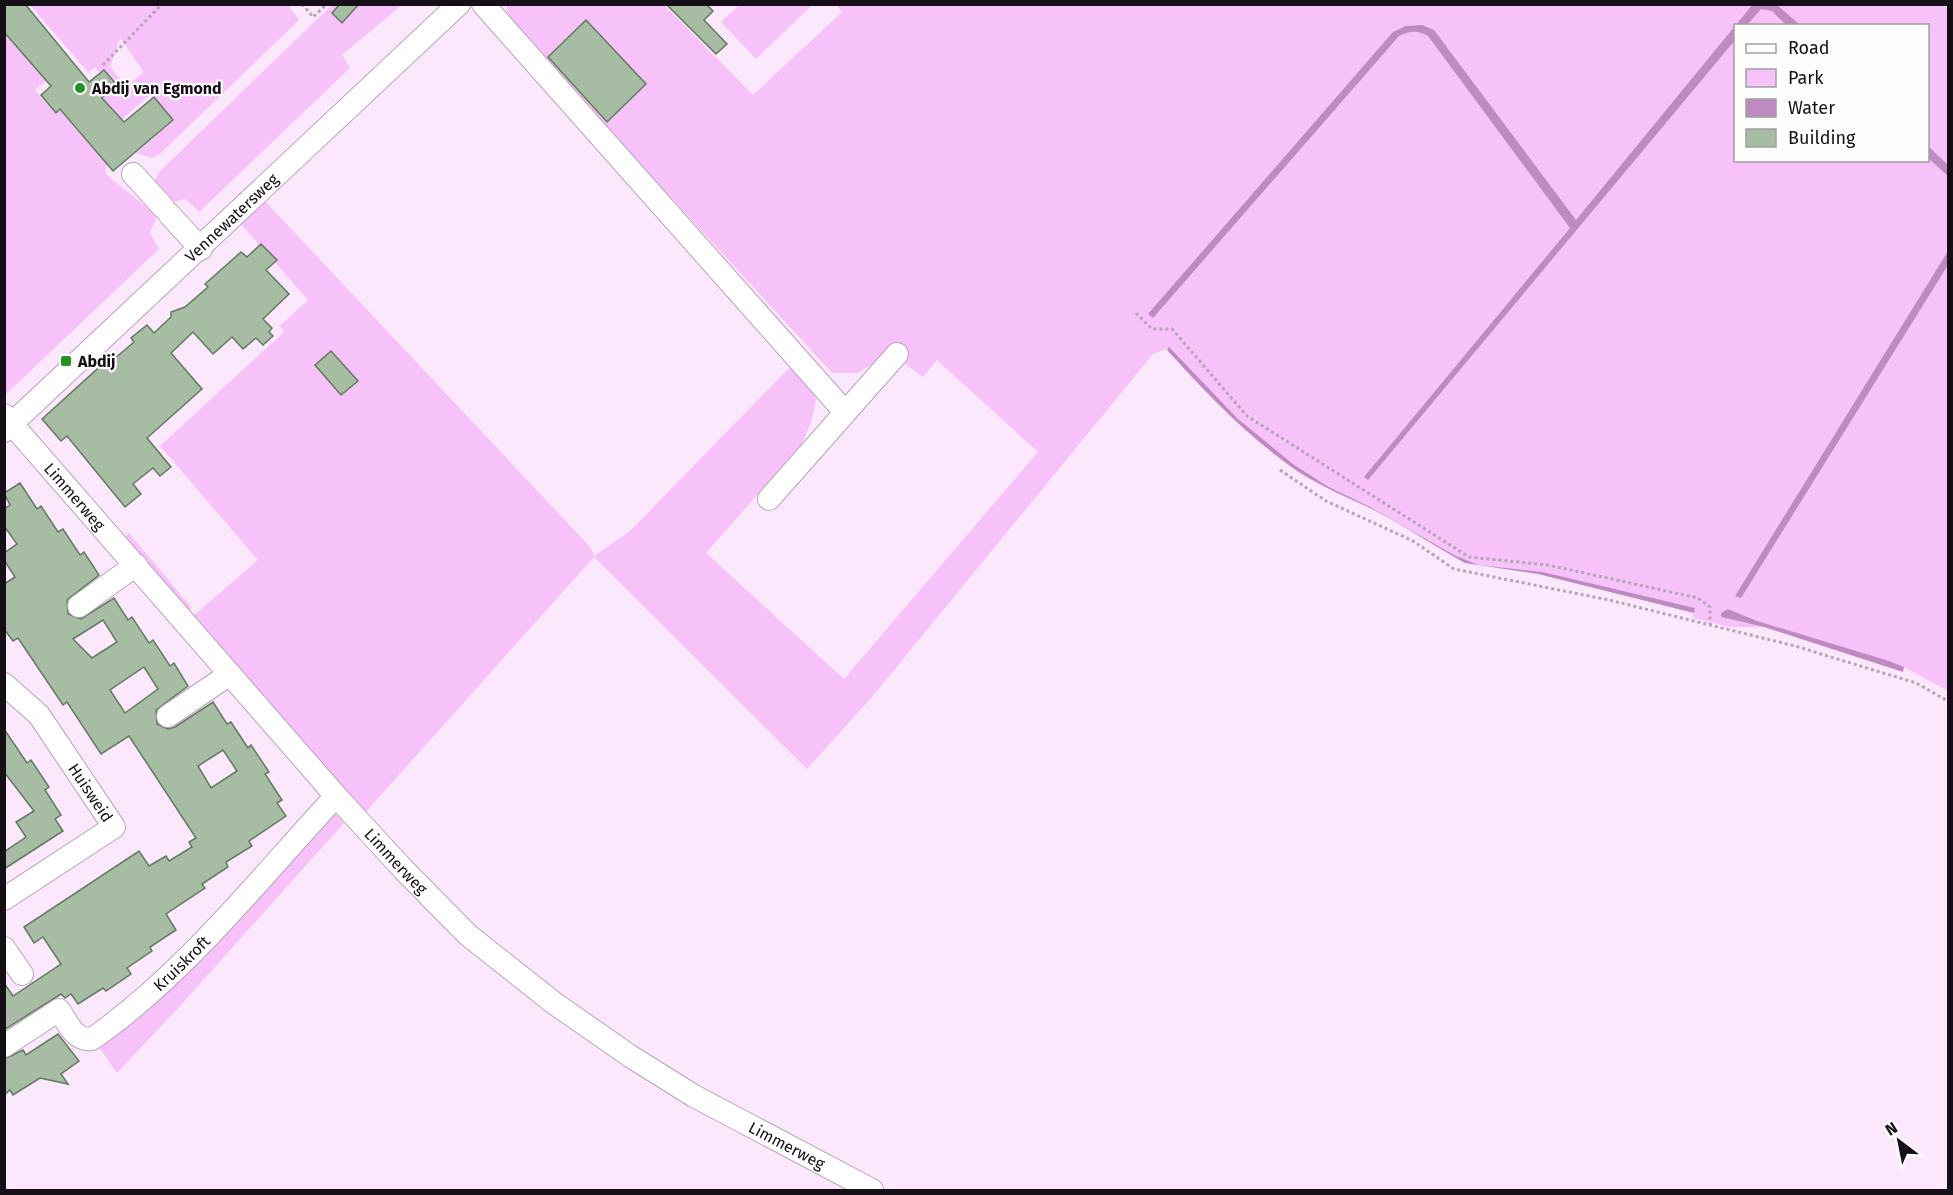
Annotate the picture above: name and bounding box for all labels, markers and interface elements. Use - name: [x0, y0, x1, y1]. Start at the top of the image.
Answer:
- legend: [1734, 24, 1929, 162]
- text: Road: [1788, 37, 1830, 59]
- text: Park: [1788, 67, 1824, 89]
- place label: Abdij van Egmond: [91, 79, 222, 98]
- marker: Abdij van Egmond: [73, 81, 87, 95]
- text: Water: [1788, 97, 1835, 119]
- text: Building: [1788, 127, 1856, 149]
- street label: Vennewatersweg: [181, 169, 283, 266]
- place label: Abdij: [77, 352, 116, 371]
- marker: Abdij: [59, 354, 73, 368]
- street label: Limmerweg: [40, 459, 110, 535]
- street label: Huisweid: [65, 760, 117, 825]
- street label: Limmerweg: [361, 824, 432, 898]
- street label: Kruiskroft: [149, 931, 214, 995]
- north arrow: [1869, 1111, 1929, 1171]
- street label: Limmerweg: [746, 1117, 829, 1173]
- text: N: [1882, 1118, 1901, 1140]

